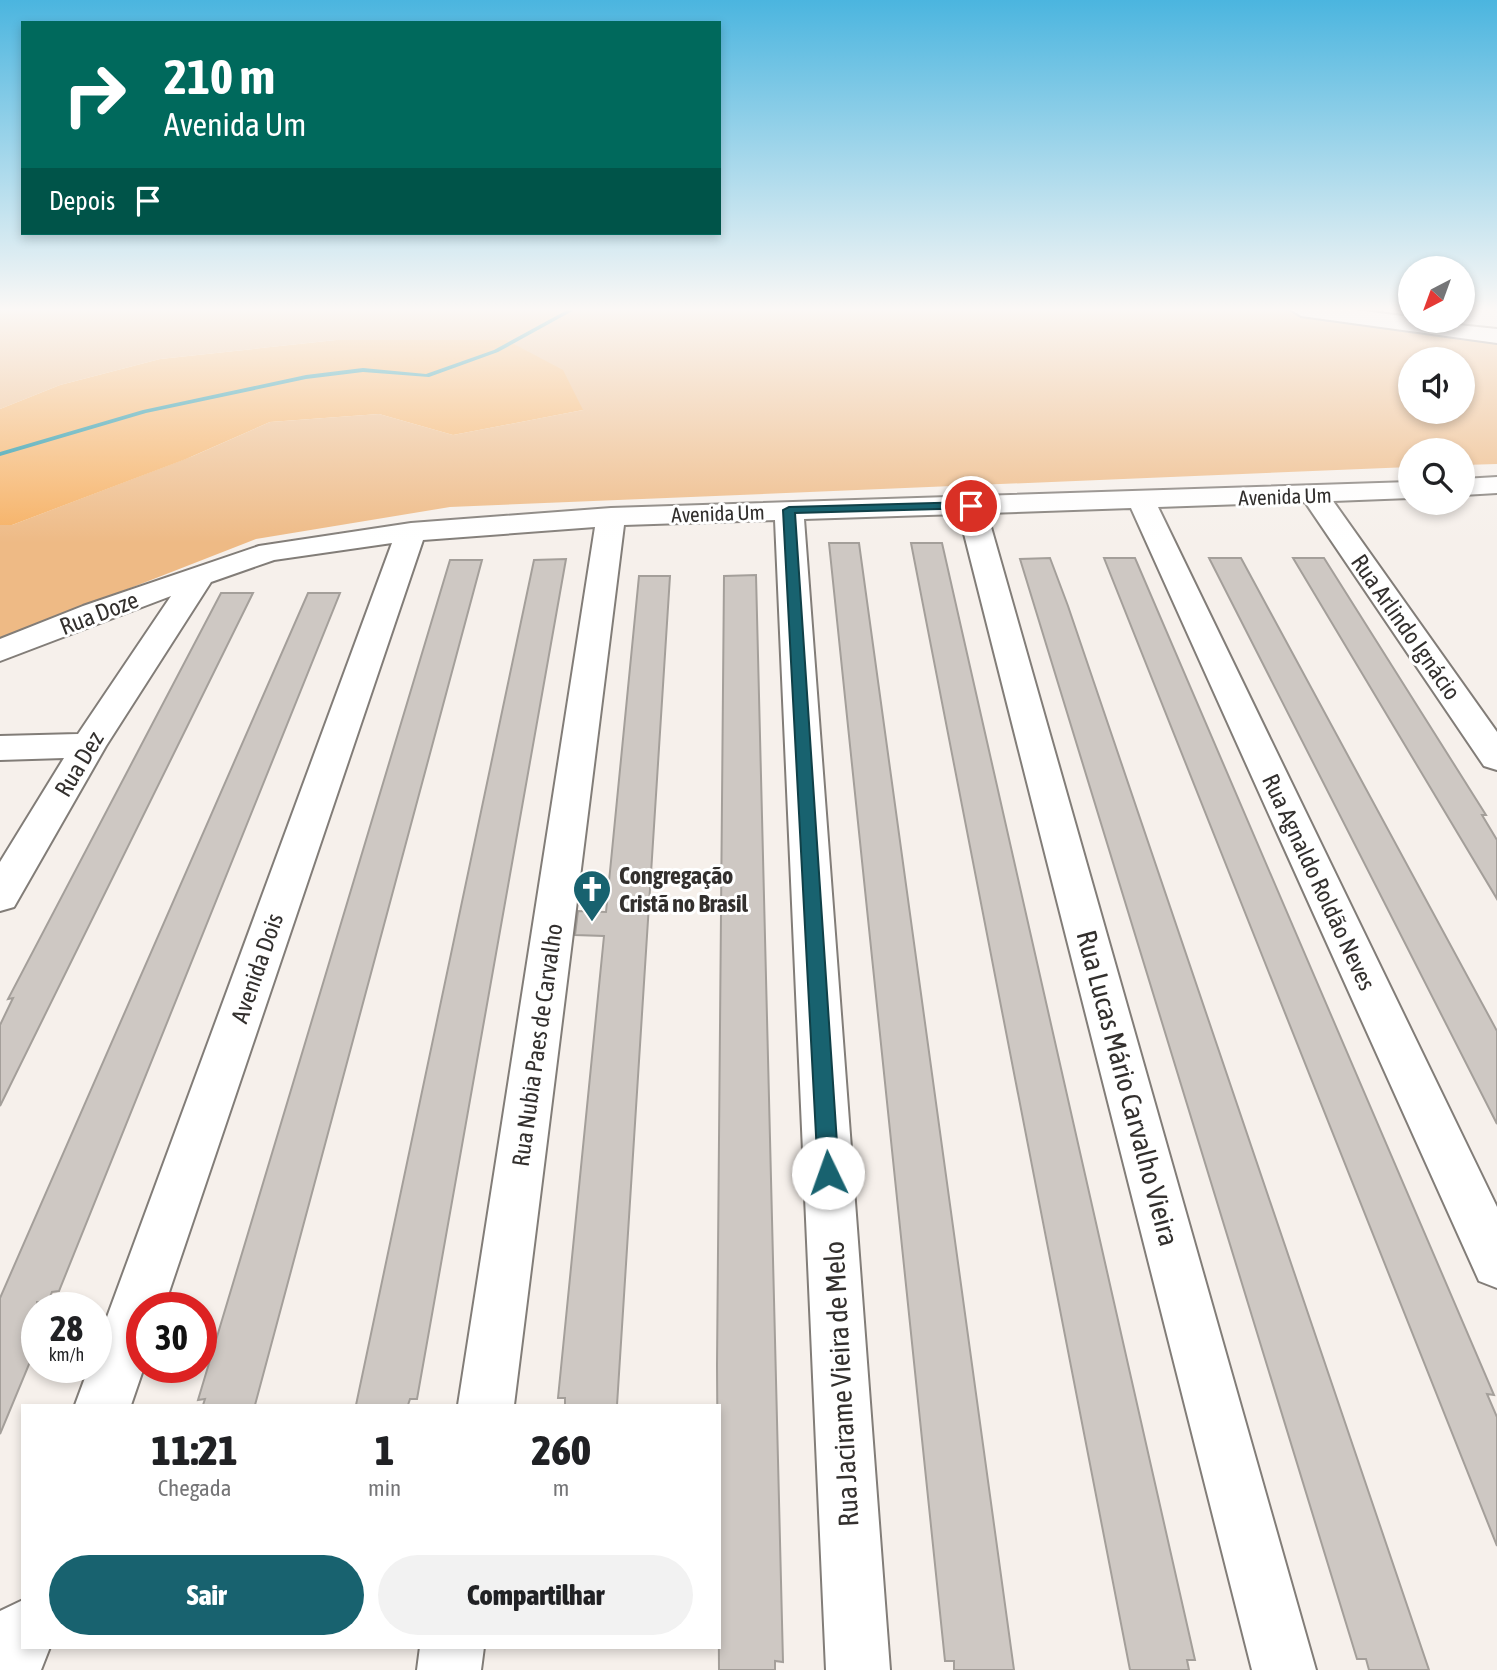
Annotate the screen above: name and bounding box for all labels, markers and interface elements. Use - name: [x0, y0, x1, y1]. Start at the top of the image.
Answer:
- text: 210 m: [164, 48, 275, 104]
- icon: right: [49, 49, 140, 140]
- text: Avenida Um: [164, 106, 306, 143]
- icon: arrive: [129, 182, 167, 220]
- text: Depois: [49, 186, 115, 216]
- north arrow: [1398, 256, 1475, 332]
- map controls: [1398, 256, 1475, 515]
- button: sound: [1398, 347, 1475, 424]
- button: search: [1398, 438, 1475, 515]
- pin: [941, 476, 1001, 536]
- street label: Avenida Um: [1238, 482, 1332, 510]
- icon: arrive: [952, 487, 990, 525]
- street label: Avenida Um: [671, 499, 765, 527]
- street label: Rua Arlindo Ignácio: [1346, 549, 1466, 705]
- street label: Rua Doze: [56, 586, 142, 640]
- street label: Rua Dez: [49, 726, 109, 801]
- street label: Rua Agnaldo Roldão Neves: [1257, 770, 1381, 994]
- place label: Congregação Cristã no Brasil: [619, 862, 749, 917]
- church icon: Congregação Cristã no Brasil: [571, 868, 613, 923]
- street label: Avenida Dois: [226, 910, 288, 1026]
- street label: Rua Nubia Paes de Carvalho: [507, 922, 567, 1168]
- street label: Rua Lucas Mário Carvalho Vieira: [1070, 927, 1186, 1249]
- position arrow: [791, 1136, 865, 1210]
- street label: Rua Jacirame Vieira de Melo: [818, 1240, 864, 1528]
- speed limit sign: 30: [126, 1292, 217, 1383]
- text: 28: [50, 1308, 83, 1348]
- text: km/h: [49, 1344, 84, 1365]
- text: 11:21: [151, 1426, 238, 1474]
- text: 1: [375, 1426, 394, 1474]
- text: 260: [531, 1426, 591, 1474]
- text: Chegada: [158, 1475, 231, 1501]
- text: min: [368, 1475, 401, 1501]
- text: m: [553, 1475, 569, 1501]
- button: Sair: [49, 1555, 364, 1635]
- button: Compartilhar: [378, 1555, 693, 1635]

